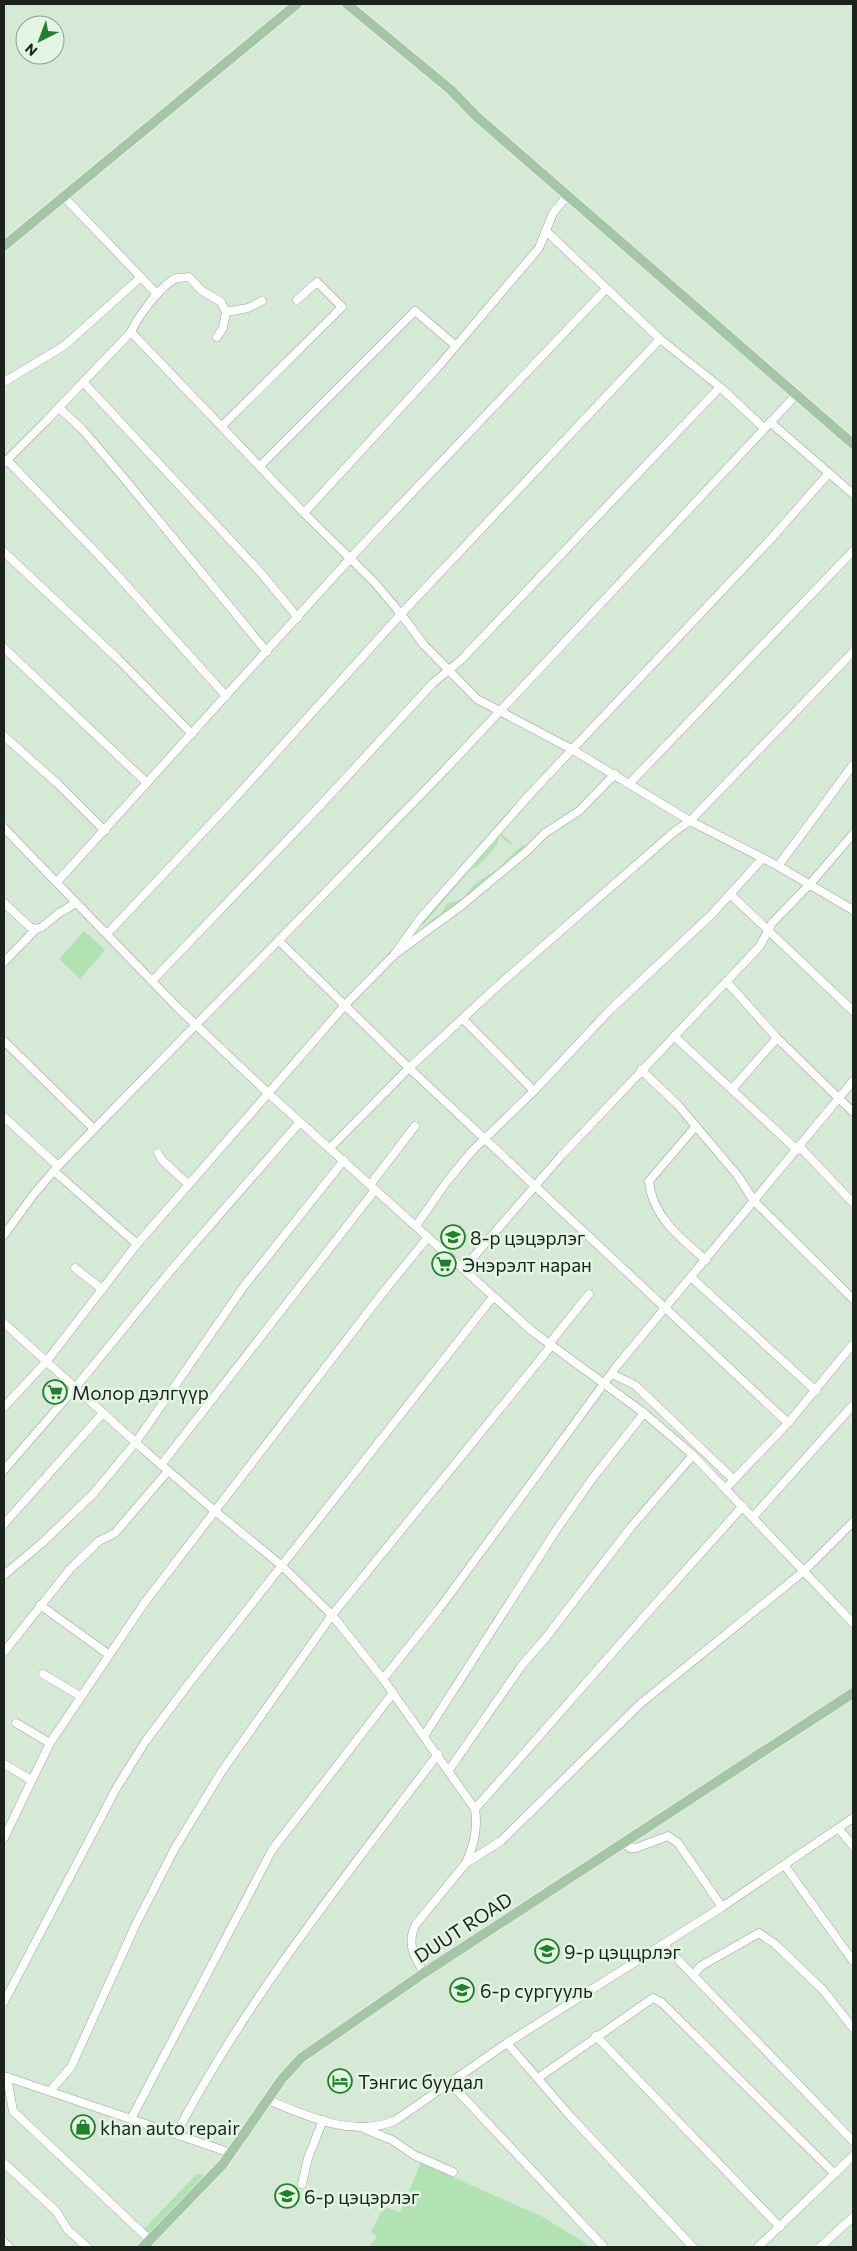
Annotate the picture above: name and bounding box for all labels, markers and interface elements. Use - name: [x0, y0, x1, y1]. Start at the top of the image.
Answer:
- north arrow: [15, 15, 65, 65]
- text: N: [21, 40, 41, 60]
- school or university icon: 8-р цэцэрлэг: [440, 1224, 466, 1250]
- place label: 8-р цэцэрлэг: [470, 1226, 585, 1249]
- supermarket icon: Энэрэлт наран: [431, 1251, 457, 1277]
- place label: Энэрэлт наран: [462, 1253, 592, 1276]
- supermarket icon: Молор дэлгүүр: [42, 1379, 68, 1405]
- place label: Молор дэлгүүр: [72, 1381, 209, 1404]
- street label: DUUT ROAD: [410, 1887, 516, 1967]
- school or university icon: 9-р цэццрлэг: [534, 1938, 560, 1964]
- place label: 9-р цэццрлэг: [564, 1940, 681, 1963]
- school or university icon: 6-р сургууль: [449, 1977, 475, 2003]
- place label: 6-р сургууль: [480, 1979, 593, 2002]
- hotel icon: Тэнгис буудал: [327, 2068, 353, 2094]
- place label: Тэнгис буудал: [358, 2070, 484, 2093]
- shop icon: khan auto repair: [70, 2114, 96, 2140]
- place label: khan auto repair: [100, 2116, 240, 2139]
- school or university icon: 6-р цэцэрлэг: [274, 2183, 300, 2209]
- place label: 6-р цэцэрлэг: [304, 2185, 419, 2208]

